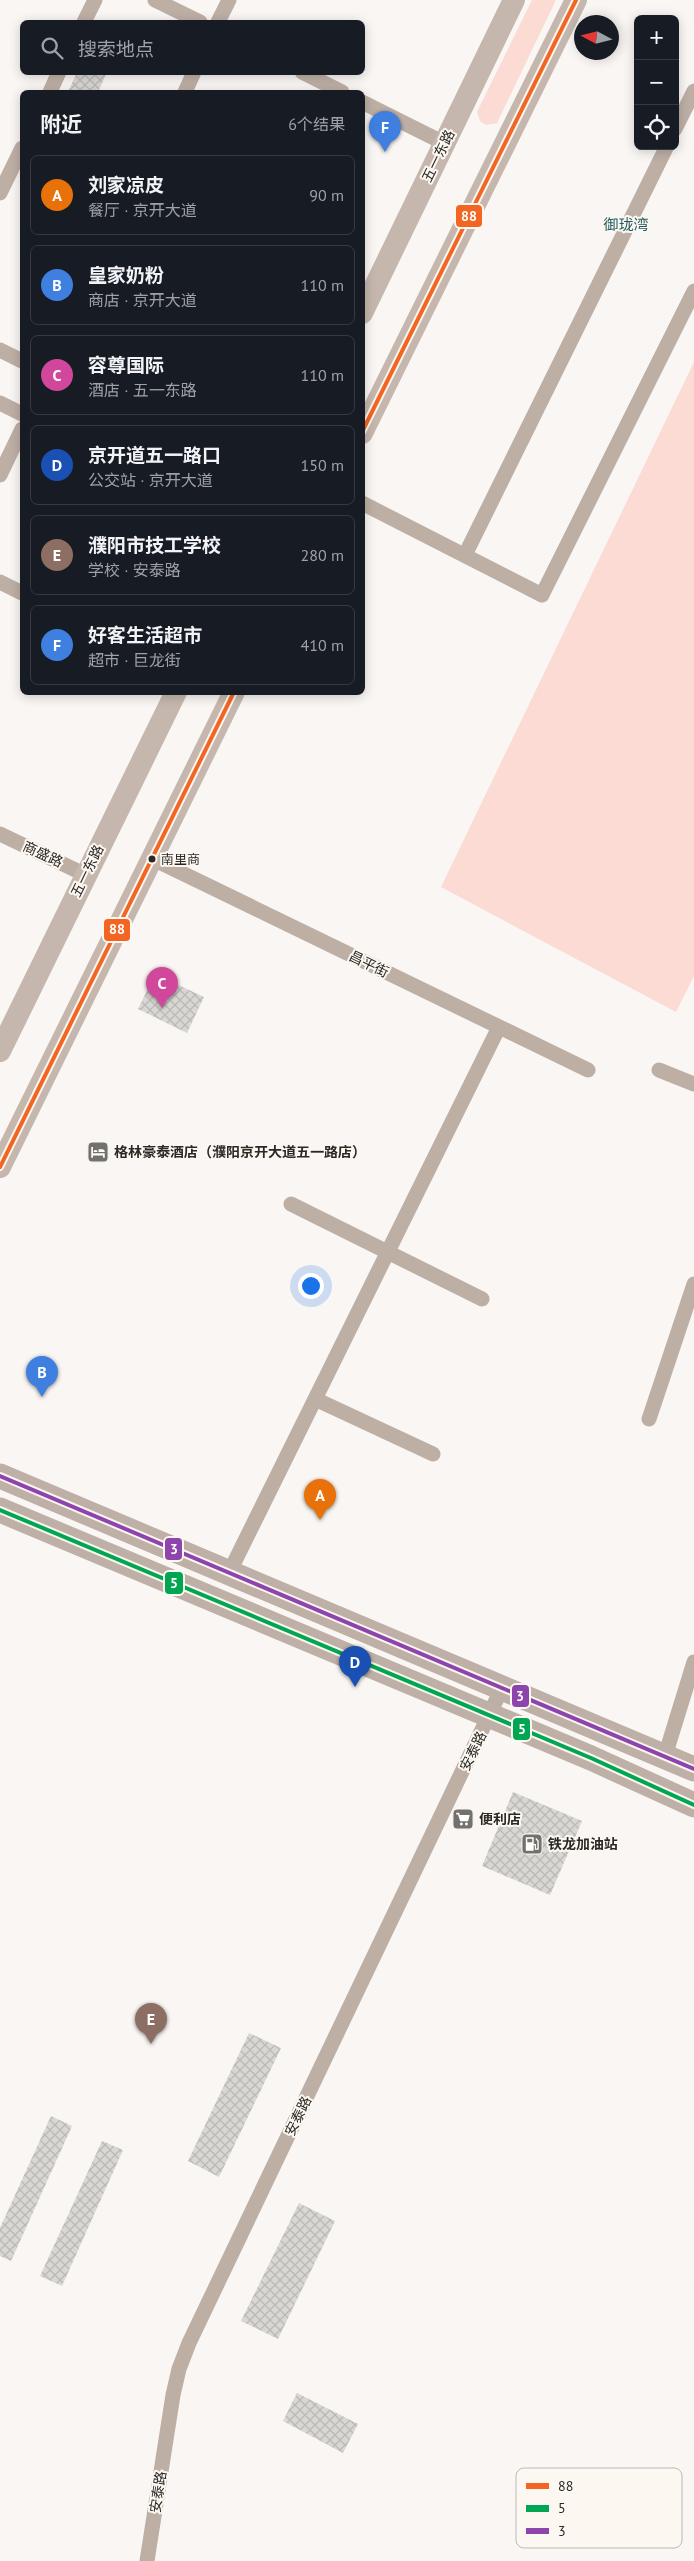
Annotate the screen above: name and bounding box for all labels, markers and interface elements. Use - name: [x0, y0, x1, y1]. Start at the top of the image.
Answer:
- north arrow: [574, 15, 619, 60]
- map controls: [634, 15, 679, 150]
- button: +: [634, 15, 679, 60]
- search box: [20, 20, 365, 75]
- icon: search: [38, 34, 66, 62]
- text: 搜索地点: [78, 37, 154, 61]
- button: −: [634, 60, 679, 105]
- button: locate: [634, 105, 679, 150]
- text: 附近: [40, 111, 82, 138]
- pin: F: [369, 111, 401, 152]
- text: 6个结果: [288, 114, 345, 134]
- street label: 五一东路: [418, 127, 458, 185]
- text: 刘家凉皮: [88, 173, 164, 197]
- text: A: [52, 185, 62, 205]
- text: 90 m: [309, 185, 344, 205]
- text: 餐厅 · 京开大道: [88, 200, 197, 220]
- line badge: 88: [455, 204, 483, 228]
- text: 88: [461, 207, 477, 225]
- district label: 御珑湾: [603, 215, 649, 234]
- text: 皇家奶粉: [88, 263, 164, 287]
- text: B: [52, 275, 62, 295]
- text: 110 m: [301, 275, 344, 295]
- text: 商店 · 京开大道: [88, 290, 197, 310]
- text: 容尊国际: [88, 353, 164, 377]
- text: C: [53, 365, 61, 385]
- text: 110 m: [301, 365, 344, 385]
- text: 酒店 · 五一东路: [88, 380, 197, 400]
- text: 京开道五一路口: [88, 443, 221, 467]
- text: D: [52, 455, 62, 475]
- text: 150 m: [301, 455, 344, 475]
- text: 公交站 · 京开大道: [88, 470, 213, 490]
- text: 濮阳市技工学校: [88, 533, 221, 557]
- text: E: [53, 545, 61, 565]
- text: 280 m: [301, 545, 344, 565]
- text: 学校 · 安泰路: [88, 560, 181, 580]
- text: 好客生活超市: [88, 623, 202, 647]
- text: F: [53, 635, 61, 655]
- text: 410 m: [301, 635, 344, 655]
- text: 超市 · 巨龙街: [88, 650, 181, 670]
- street label: 商盛路: [20, 837, 66, 871]
- street label: 五一东路: [67, 842, 107, 900]
- place label: 南里商: [161, 851, 200, 868]
- marker: 南里商: [147, 854, 157, 864]
- line badge: 88: [103, 918, 131, 942]
- text: 88: [109, 920, 125, 938]
- street label: 昌平街: [346, 947, 392, 981]
- pin: C: [146, 967, 178, 1008]
- hotel icon: 格林豪泰酒店（濮阳京开大道五一路店）: [86, 1140, 110, 1164]
- place label: 格林豪泰酒店（濮阳京开大道五一路店）: [114, 1143, 366, 1161]
- your location: [298, 1273, 324, 1299]
- pin: B: [26, 1356, 58, 1397]
- pin: A: [304, 1479, 336, 1520]
- line badge: 3: [164, 1537, 183, 1561]
- text: 3: [170, 1540, 178, 1558]
- line badge: 5: [164, 1571, 184, 1595]
- text: 5: [170, 1574, 178, 1592]
- pin: D: [339, 1646, 371, 1687]
- line badge: 3: [511, 1684, 530, 1708]
- text: 3: [516, 1687, 524, 1705]
- line badge: 5: [512, 1717, 531, 1741]
- text: 5: [518, 1720, 526, 1738]
- street label: 安泰路: [456, 1728, 490, 1774]
- supermarket icon: 便利店: [451, 1807, 475, 1831]
- place label: 便利店: [479, 1810, 521, 1828]
- fuel station icon: 铁龙加油站: [520, 1832, 544, 1856]
- place label: 铁龙加油站: [548, 1835, 618, 1853]
- pin: E: [135, 2003, 167, 2044]
- street label: 安泰路: [281, 2093, 315, 2139]
- legend: [516, 2468, 682, 2548]
- street label: 安泰路: [146, 2470, 170, 2514]
- text: 88: [558, 2477, 573, 2495]
- text: 5: [558, 2499, 566, 2517]
- text: 3: [558, 2522, 566, 2540]

